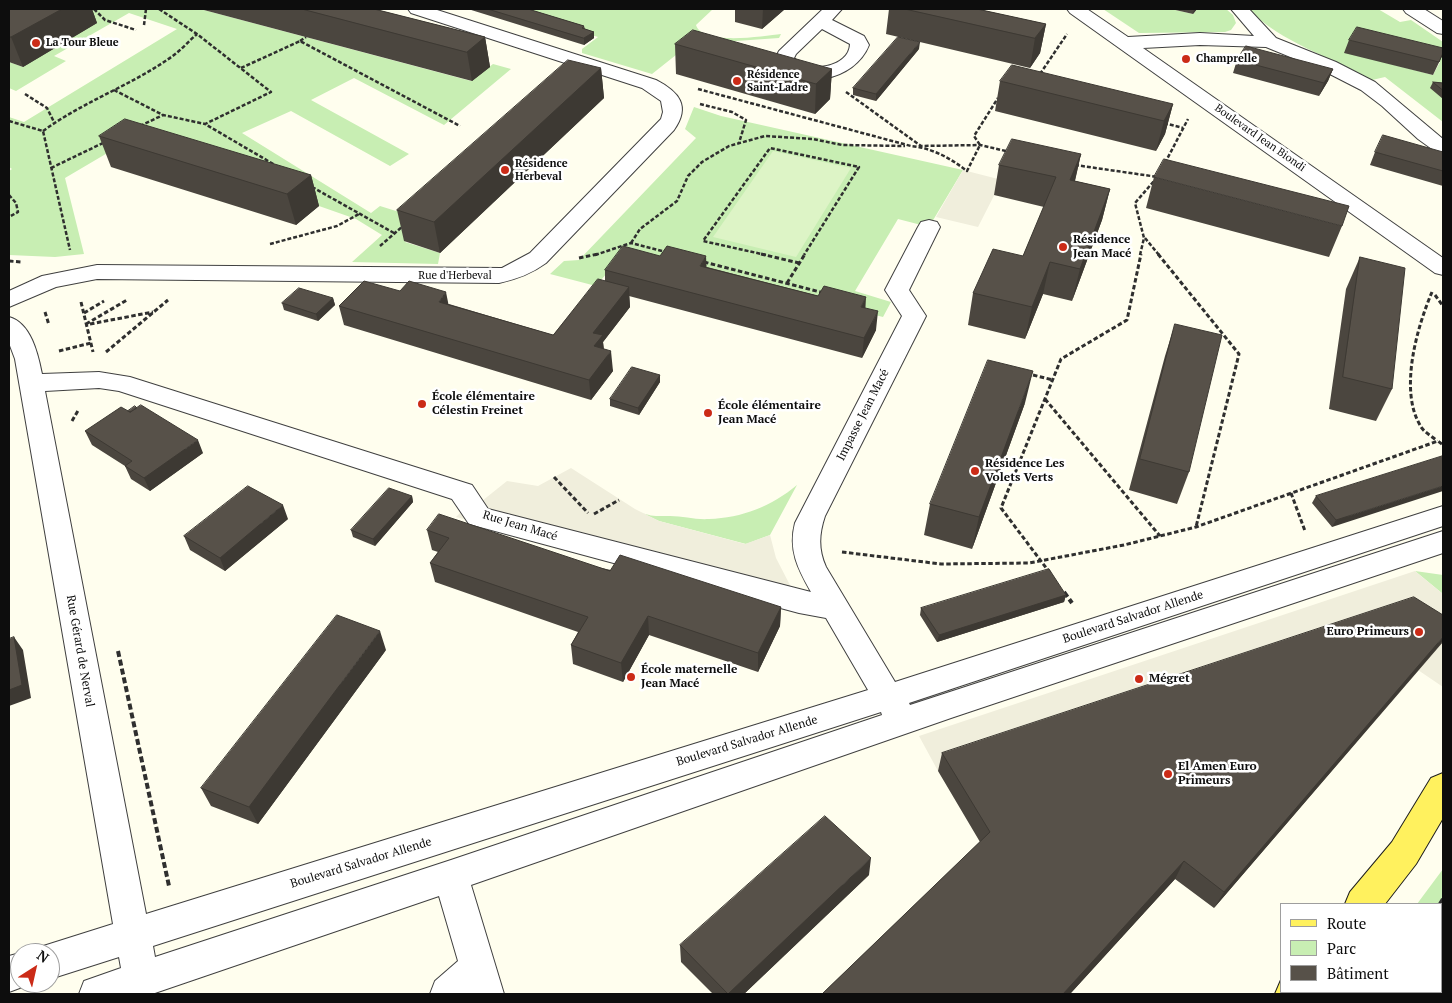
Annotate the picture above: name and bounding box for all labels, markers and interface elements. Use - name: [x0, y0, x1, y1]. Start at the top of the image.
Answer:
- place label: La Tour Bleue: [46, 36, 119, 50]
- marker: La Tour Bleue: [30, 37, 42, 49]
- place label: Champrelle: [1196, 52, 1257, 66]
- marker: Champrelle: [1180, 53, 1192, 65]
- place label: Résidence Saint-Ladre: [747, 68, 808, 94]
- marker: Résidence Saint-Ladre: [731, 75, 743, 87]
- street label: Boulevard Jean Biondi: [1212, 102, 1308, 174]
- place label: Résidence Herbeval: [515, 157, 568, 183]
- marker: Résidence Herbeval: [499, 164, 511, 176]
- place label: Résidence Jean Macé: [1073, 233, 1131, 261]
- marker: Résidence Jean Macé: [1057, 241, 1069, 253]
- street label: Rue d'Herbeval: [418, 269, 492, 283]
- street label: Impasse Jean Macé: [834, 367, 892, 463]
- place label: École élémentaire Célestin Freinet: [432, 390, 535, 418]
- marker: École élémentaire Célestin Freinet: [416, 398, 428, 410]
- place label: École élémentaire Jean Macé: [718, 399, 821, 427]
- marker: École élémentaire Jean Macé: [702, 407, 714, 419]
- place label: Résidence Les Volets Verts: [985, 457, 1064, 485]
- marker: Résidence Les Volets Verts: [969, 465, 981, 477]
- street label: Rue Jean Macé: [481, 508, 559, 544]
- street label: Boulevard Salvador Allende: [1061, 587, 1205, 647]
- street label: Rue Gérard de Nerval: [63, 594, 97, 708]
- place label: Euro Primeurs: [1326, 625, 1409, 639]
- marker: Euro Primeurs: [1413, 626, 1425, 638]
- place label: École maternelle Jean Macé: [641, 663, 737, 691]
- marker: École maternelle Jean Macé: [625, 671, 637, 683]
- place label: Mégret: [1149, 672, 1190, 686]
- marker: Mégret: [1133, 673, 1145, 685]
- street label: Boulevard Salvador Allende: [675, 713, 819, 769]
- place label: El Amen Euro Primeurs: [1178, 760, 1257, 788]
- marker: El Amen Euro Primeurs: [1162, 768, 1174, 780]
- street label: Boulevard Salvador Allende: [289, 835, 433, 891]
- legend: [1280, 903, 1442, 993]
- text: Route: [1327, 913, 1366, 933]
- text: Parc: [1327, 938, 1356, 958]
- north arrow: [10, 943, 60, 993]
- text: N: [34, 945, 53, 967]
- text: Bâtiment: [1327, 963, 1389, 983]

